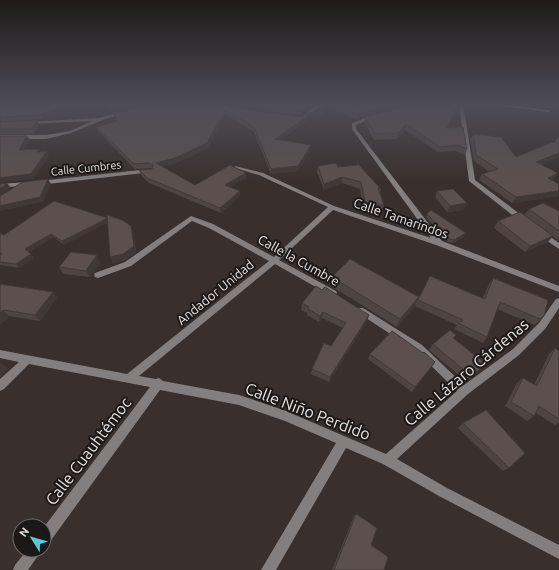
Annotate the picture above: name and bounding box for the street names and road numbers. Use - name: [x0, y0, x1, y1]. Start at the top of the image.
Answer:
- street label: Calle Cumbres: [50, 158, 122, 178]
- street label: Calle Tamarindos: [352, 195, 451, 241]
- street label: Calle la Cumbre: [256, 232, 342, 288]
- street label: Andador Unidad: [174, 257, 256, 327]
- street label: Calle Lázaro Cárdenas: [400, 315, 532, 429]
- street label: Calle Niño Perdido: [243, 379, 373, 443]
- street label: Calle Cuauhtémoc: [42, 393, 135, 508]

